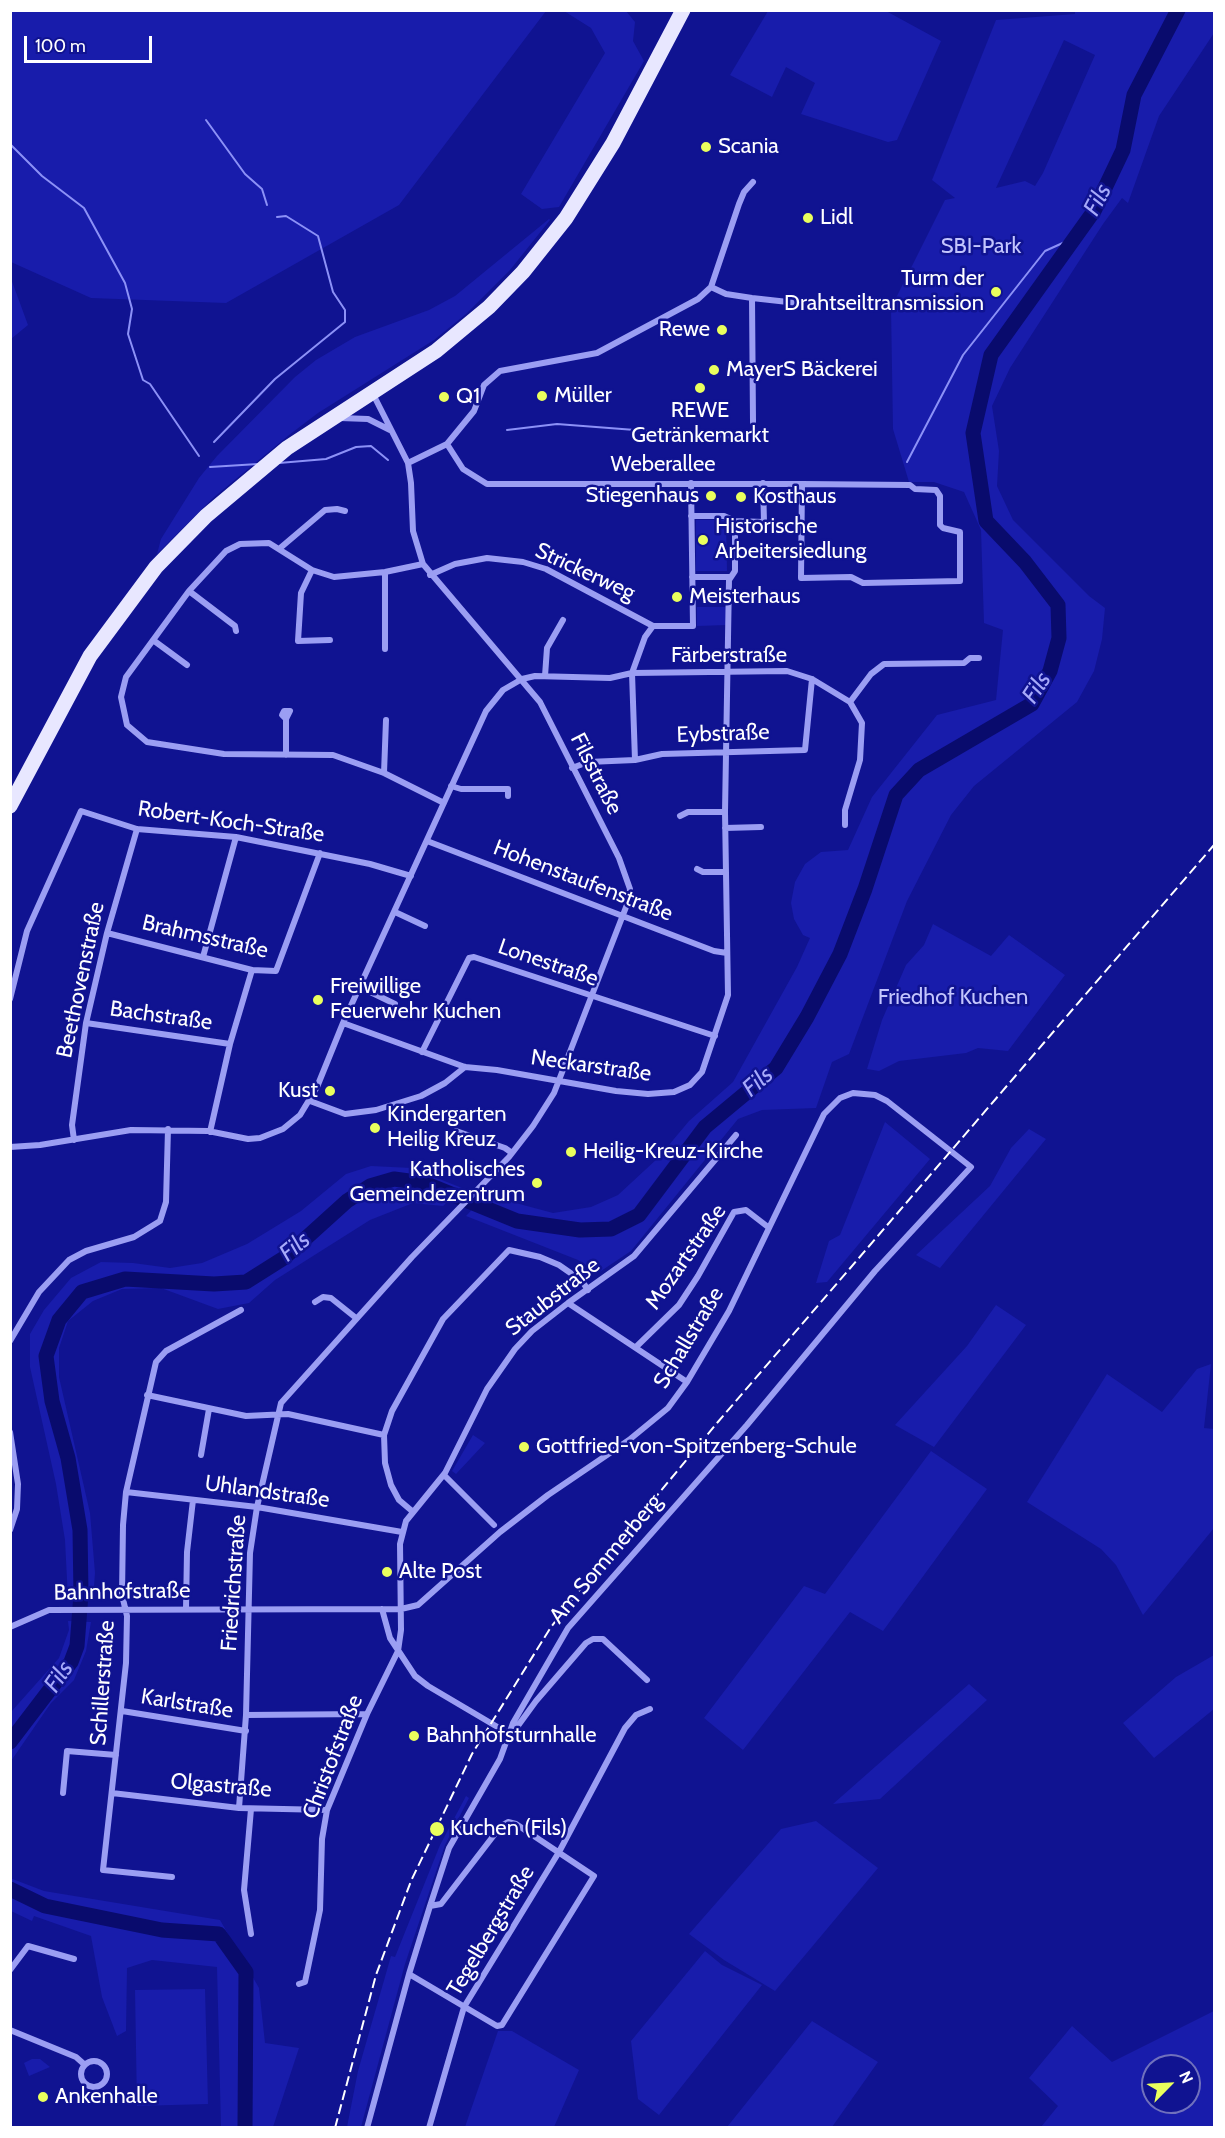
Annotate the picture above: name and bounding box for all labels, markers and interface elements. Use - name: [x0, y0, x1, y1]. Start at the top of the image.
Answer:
- scale bar: [27, 24, 154, 62]
- text: 100 m: [35, 35, 86, 57]
- place label: Scania: [718, 134, 779, 160]
- marker: Scania: [699, 140, 713, 154]
- water label: Fils: [1078, 179, 1118, 221]
- place label: Lidl: [820, 205, 853, 231]
- marker: Lidl: [801, 211, 815, 225]
- park label: SBI-Park: [941, 234, 1021, 260]
- place label: Turm der Drahtseiltransmission: [784, 266, 984, 318]
- marker: Turm der Drahtseiltransmission: [989, 285, 1003, 299]
- place label: Rewe: [659, 317, 710, 343]
- marker: Rewe: [715, 323, 729, 337]
- place label: MayerS Bäckerei: [726, 357, 878, 383]
- marker: MayerS Bäckerei: [707, 363, 721, 377]
- marker: REWE Getränkemarkt: [693, 381, 707, 395]
- place label: Müller: [554, 383, 612, 409]
- place label: Q1: [456, 384, 480, 410]
- marker: Müller: [535, 389, 549, 403]
- marker: Q1: [437, 390, 451, 404]
- place label: REWE Getränkemarkt: [631, 398, 769, 450]
- street label: Weberallee: [611, 452, 715, 478]
- place label: Stiegenhaus: [586, 483, 699, 509]
- place label: Kosthaus: [753, 484, 836, 510]
- marker: Stiegenhaus: [704, 489, 718, 503]
- marker: Kosthaus: [734, 490, 748, 504]
- place label: Historische Arbeitersiedlung: [715, 514, 866, 566]
- marker: Historische Arbeitersiedlung: [696, 533, 710, 547]
- street label: Strickerweg: [531, 537, 639, 607]
- place label: Meisterhaus: [689, 584, 800, 610]
- marker: Meisterhaus: [670, 590, 684, 604]
- street label: Färberstraße: [671, 643, 787, 669]
- water label: Fils: [1016, 667, 1058, 709]
- street label: Eybstraße: [676, 719, 770, 749]
- street label: Filsstraße: [564, 729, 628, 819]
- street label: Robert-Koch-Straße: [136, 796, 326, 848]
- street label: Hohenstaufenstraße: [490, 835, 676, 927]
- street label: Beethovenstraße: [52, 900, 110, 1060]
- street label: Brahmsstraße: [139, 910, 271, 964]
- street label: Lonestraße: [494, 934, 602, 992]
- place label: Freiwillige Feuerwehr Kuchen: [330, 974, 501, 1026]
- park label: Friedhof Kuchen: [878, 985, 1028, 1011]
- marker: Freiwillige Feuerwehr Kuchen: [311, 993, 325, 1007]
- street label: Bachstraße: [108, 996, 214, 1036]
- street label: Neckarstraße: [529, 1044, 653, 1088]
- water label: Fils: [737, 1061, 779, 1103]
- place label: Kust: [278, 1078, 318, 1104]
- marker: Kust: [323, 1084, 337, 1098]
- place label: Kindergarten Heilig Kreuz: [387, 1102, 507, 1154]
- marker: Kindergarten Heilig Kreuz: [368, 1121, 382, 1135]
- place label: Heilig-Kreuz-Kirche: [583, 1139, 763, 1165]
- marker: Heilig-Kreuz-Kirche: [564, 1145, 578, 1159]
- place label: Katholisches Gemeindezentrum: [349, 1157, 525, 1208]
- marker: Katholisches Gemeindezentrum: [530, 1176, 544, 1190]
- street label: Mozartstraße: [640, 1199, 732, 1315]
- water label: Fils: [274, 1226, 316, 1268]
- street label: Staubstraße: [501, 1252, 605, 1342]
- street label: Schallstraße: [648, 1283, 730, 1393]
- place label: Gottfried-von-Spitzenberg-Schule: [536, 1434, 857, 1460]
- marker: Gottfried-von-Spitzenberg-Schule: [517, 1440, 531, 1454]
- street label: Uhlandstraße: [203, 1470, 331, 1514]
- street label: Am Sommerberg: [544, 1489, 668, 1629]
- street label: Friedrichstraße: [216, 1514, 252, 1652]
- place label: Alte Post: [399, 1559, 482, 1585]
- marker: Alte Post: [380, 1565, 394, 1579]
- street label: Bahnhofstraße: [53, 1578, 191, 1606]
- street label: Schillerstraße: [85, 1619, 121, 1747]
- water label: Fils: [38, 1656, 80, 1698]
- street label: Karlstraße: [139, 1684, 235, 1724]
- street label: Christofstraße: [297, 1691, 369, 1823]
- place label: Bahnhofsturnhalle: [426, 1723, 596, 1749]
- marker: Bahnhofsturnhalle: [407, 1729, 421, 1743]
- street label: Olgastraße: [169, 1768, 273, 1804]
- place label: Kuchen (Fils): [450, 1816, 567, 1842]
- marker: Kuchen (Fils): [428, 1820, 446, 1838]
- street label: Tegelbergstraße: [442, 1861, 540, 2001]
- north arrow: [1141, 2054, 1201, 2114]
- text: N: [1175, 2068, 1197, 2086]
- place label: Ankenhalle: [55, 2084, 158, 2110]
- marker: Ankenhalle: [36, 2090, 50, 2104]

